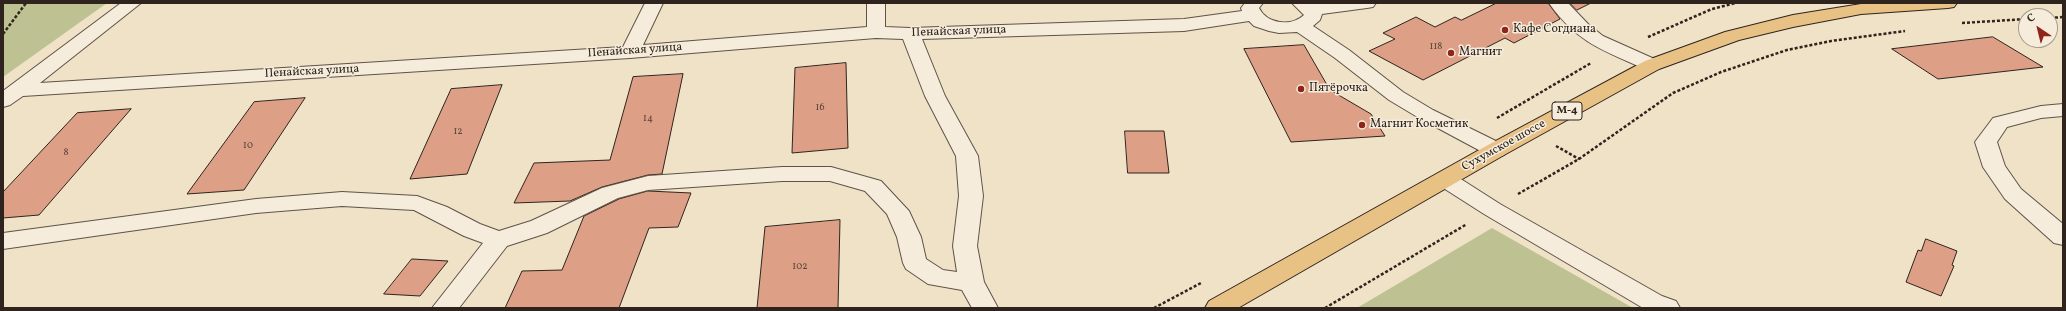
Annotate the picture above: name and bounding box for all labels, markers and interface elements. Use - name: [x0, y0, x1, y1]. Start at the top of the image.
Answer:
- north arrow: [2018, 8, 2058, 48]
- text: С: [2024, 10, 2039, 27]
- street label: Пенайская улица: [911, 23, 1007, 41]
- place label: Кафе Согдиана: [1513, 23, 1596, 37]
- marker: Кафе Согдиана: [1500, 25, 1510, 35]
- street label: Пенайская улица: [587, 41, 683, 61]
- house number: 118: [1430, 41, 1442, 53]
- place label: Магнит: [1459, 46, 1502, 60]
- marker: Магнит: [1446, 48, 1456, 58]
- street label: Пенайская улица: [264, 62, 360, 82]
- place label: Пятёрочка: [1309, 82, 1368, 96]
- marker: Пятёрочка: [1296, 84, 1306, 94]
- house number: 16: [816, 102, 824, 114]
- road number: М-4: [1552, 102, 1582, 120]
- house number: 14: [643, 113, 653, 125]
- street label: Сухумское шоссе: [1460, 117, 1548, 175]
- place label: Магнит Косметик: [1370, 118, 1468, 132]
- marker: Магнит Косметик: [1357, 120, 1367, 130]
- house number: 12: [453, 126, 463, 138]
- house number: 10: [243, 140, 253, 152]
- house number: 8: [63, 147, 69, 159]
- house number: 102: [792, 261, 808, 273]

